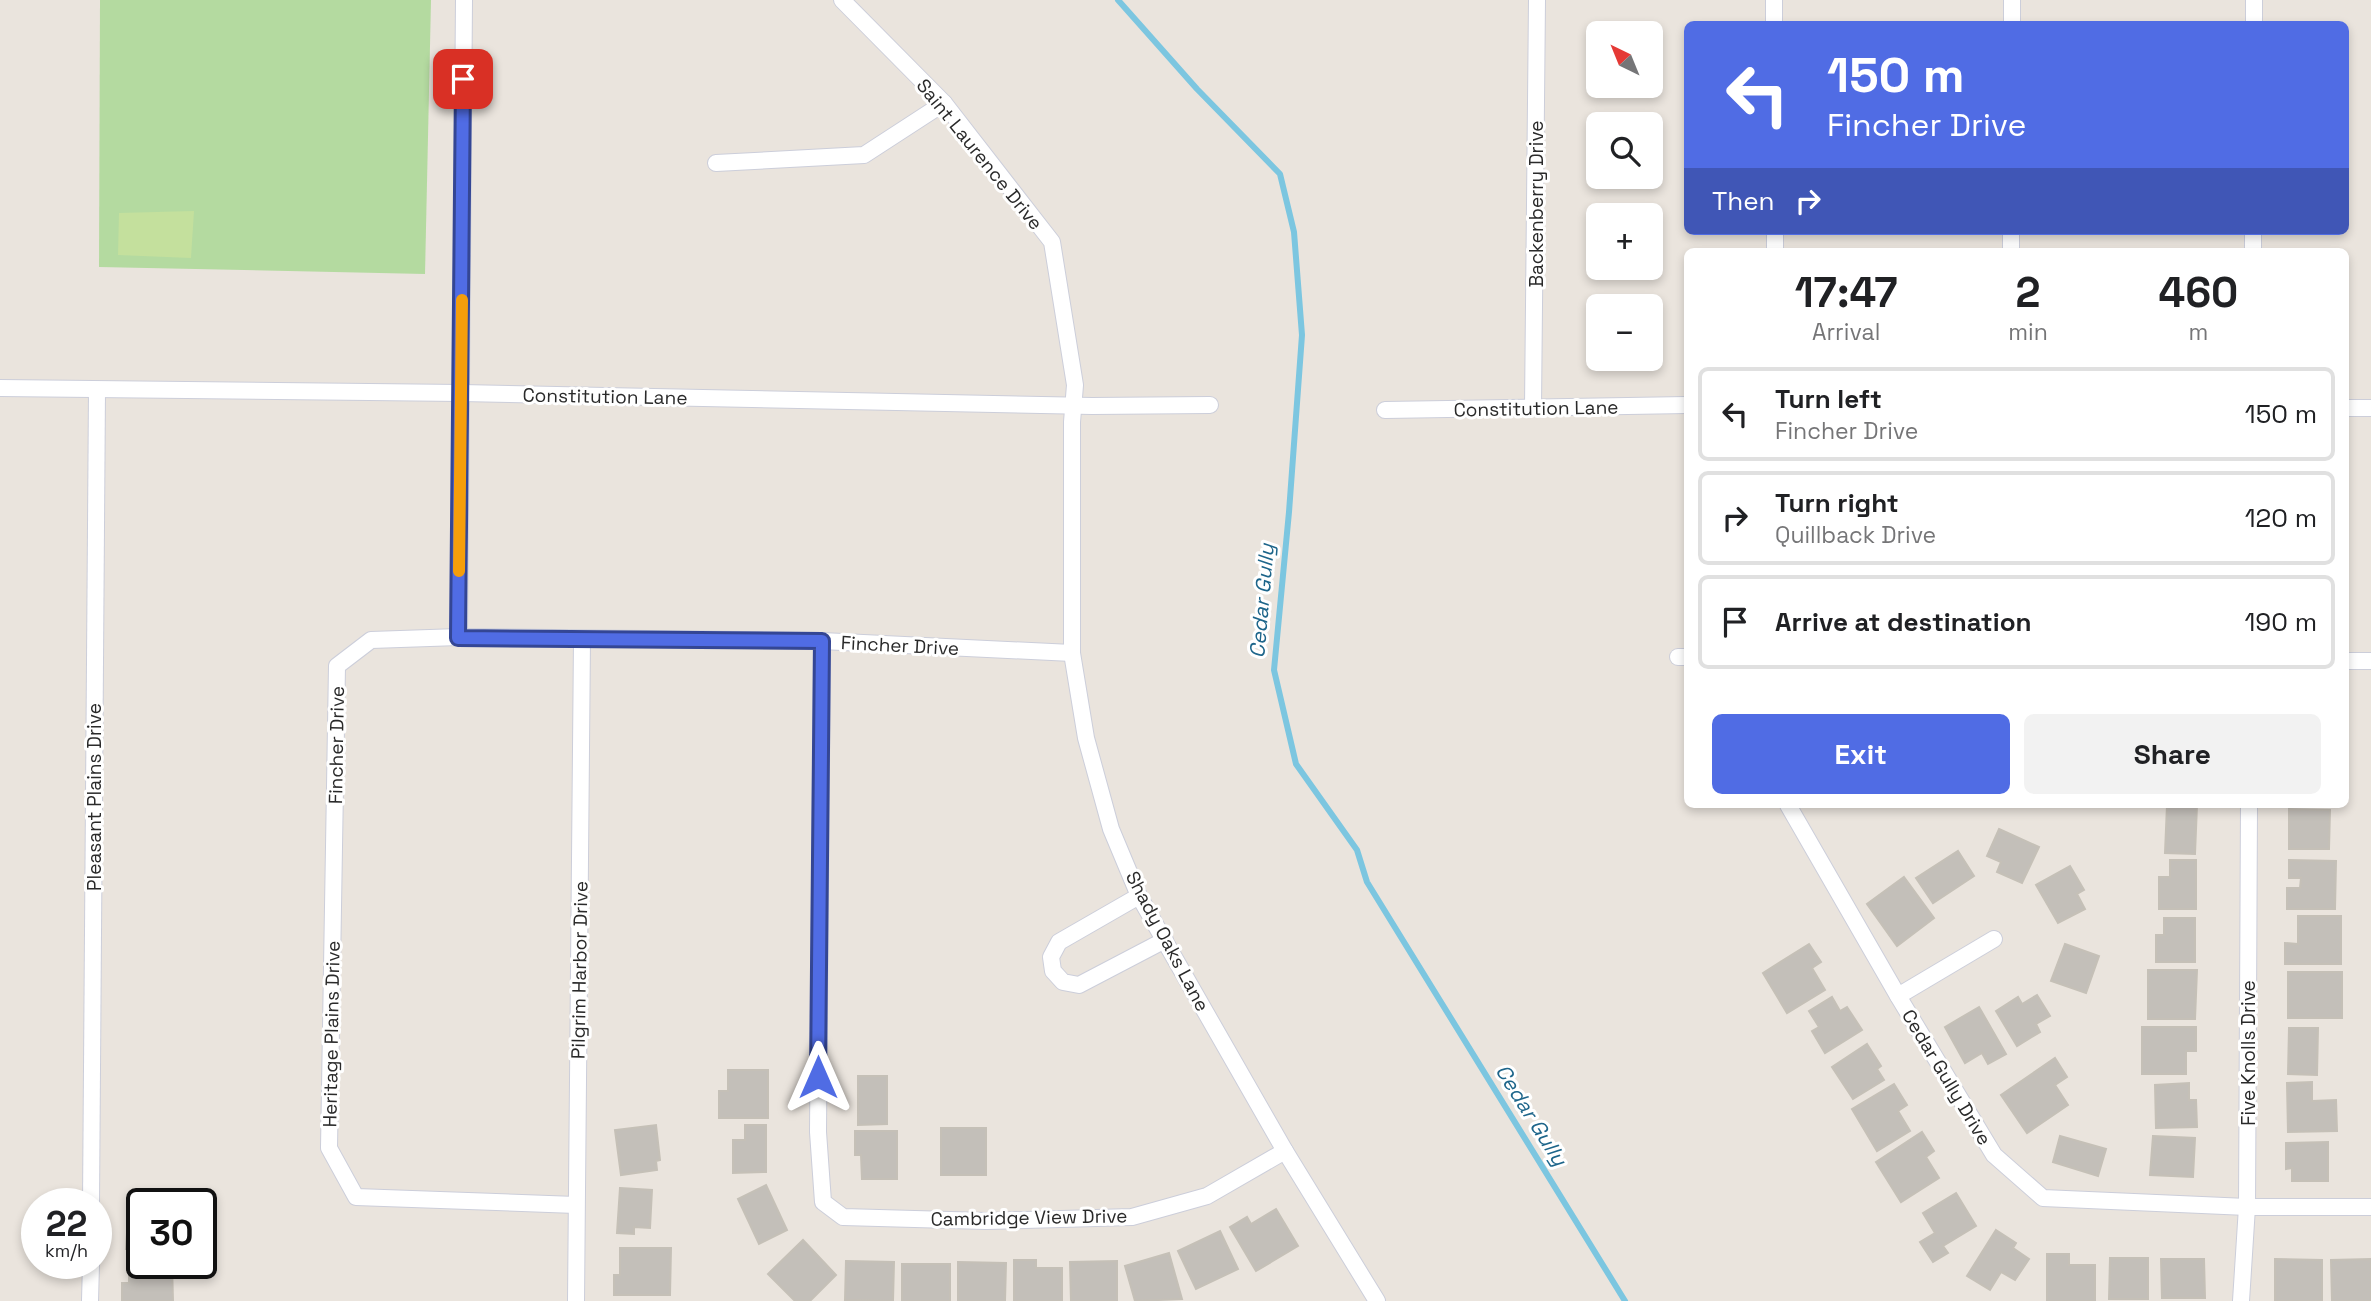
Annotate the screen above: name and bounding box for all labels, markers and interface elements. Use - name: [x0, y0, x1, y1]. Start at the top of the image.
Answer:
- north arrow: [1586, 21, 1662, 98]
- map controls: [1586, 21, 1663, 371]
- text: 150 m: [1827, 44, 1965, 106]
- pin: [433, 49, 493, 109]
- icon: left: [1712, 49, 1803, 140]
- icon: arrive: [444, 60, 482, 98]
- street label: Saint Laurence Drive: [911, 74, 1048, 235]
- text: Fincher Drive: [1827, 105, 2026, 145]
- button: search: [1586, 112, 1663, 189]
- street label: Backenberry Drive: [1524, 120, 1549, 288]
- icon: right: [1789, 182, 1827, 220]
- text: Then: [1712, 184, 1775, 218]
- button: +: [1586, 203, 1663, 280]
- text: 17:47: [1795, 266, 1898, 319]
- text: 2: [2016, 266, 2041, 319]
- text: 460: [2158, 266, 2238, 319]
- button: −: [1586, 294, 1663, 371]
- text: Arrival: [1812, 317, 1880, 347]
- text: min: [2008, 317, 2048, 347]
- text: m: [2188, 317, 2208, 347]
- text: Turn left: [1775, 382, 1882, 416]
- street label: Constitution Lane: [522, 383, 688, 410]
- street label: Constitution Lane: [1453, 395, 1619, 422]
- icon: left: [1716, 395, 1754, 433]
- text: 150 m: [2245, 397, 2317, 431]
- text: Fincher Drive: [1775, 416, 1918, 446]
- text: Turn right: [1775, 486, 1899, 520]
- icon: right: [1716, 499, 1754, 537]
- text: 120 m: [2245, 501, 2317, 535]
- text: Quillback Drive: [1775, 520, 1936, 550]
- water label: Cedar Gully: [1243, 542, 1280, 659]
- icon: arrive: [1716, 603, 1754, 641]
- text: Arrive at destination: [1775, 605, 2032, 639]
- text: 190 m: [2245, 605, 2317, 639]
- street label: Fincher Drive: [840, 630, 960, 661]
- street label: Fincher Drive: [323, 686, 350, 804]
- street label: Pleasant Plains Drive: [82, 703, 107, 891]
- button: Exit: [1712, 714, 2010, 794]
- button: Share: [2024, 714, 2321, 794]
- street label: Shady Oaks Lane: [1120, 867, 1215, 1016]
- street label: Pilgrim Harbor Drive: [565, 881, 594, 1059]
- street label: Heritage Plains Drive: [317, 940, 346, 1128]
- street label: Five Knolls Drive: [2236, 980, 2261, 1126]
- street label: Cedar Gully Drive: [1896, 1005, 1997, 1150]
- position arrow: [781, 1040, 855, 1114]
- water label: Cedar Gully: [1490, 1059, 1574, 1171]
- speed limit sign: 30: [126, 1188, 217, 1279]
- text: 22: [46, 1202, 87, 1246]
- street label: Cambridge View Drive: [930, 1203, 1128, 1232]
- text: km/h: [45, 1239, 88, 1262]

